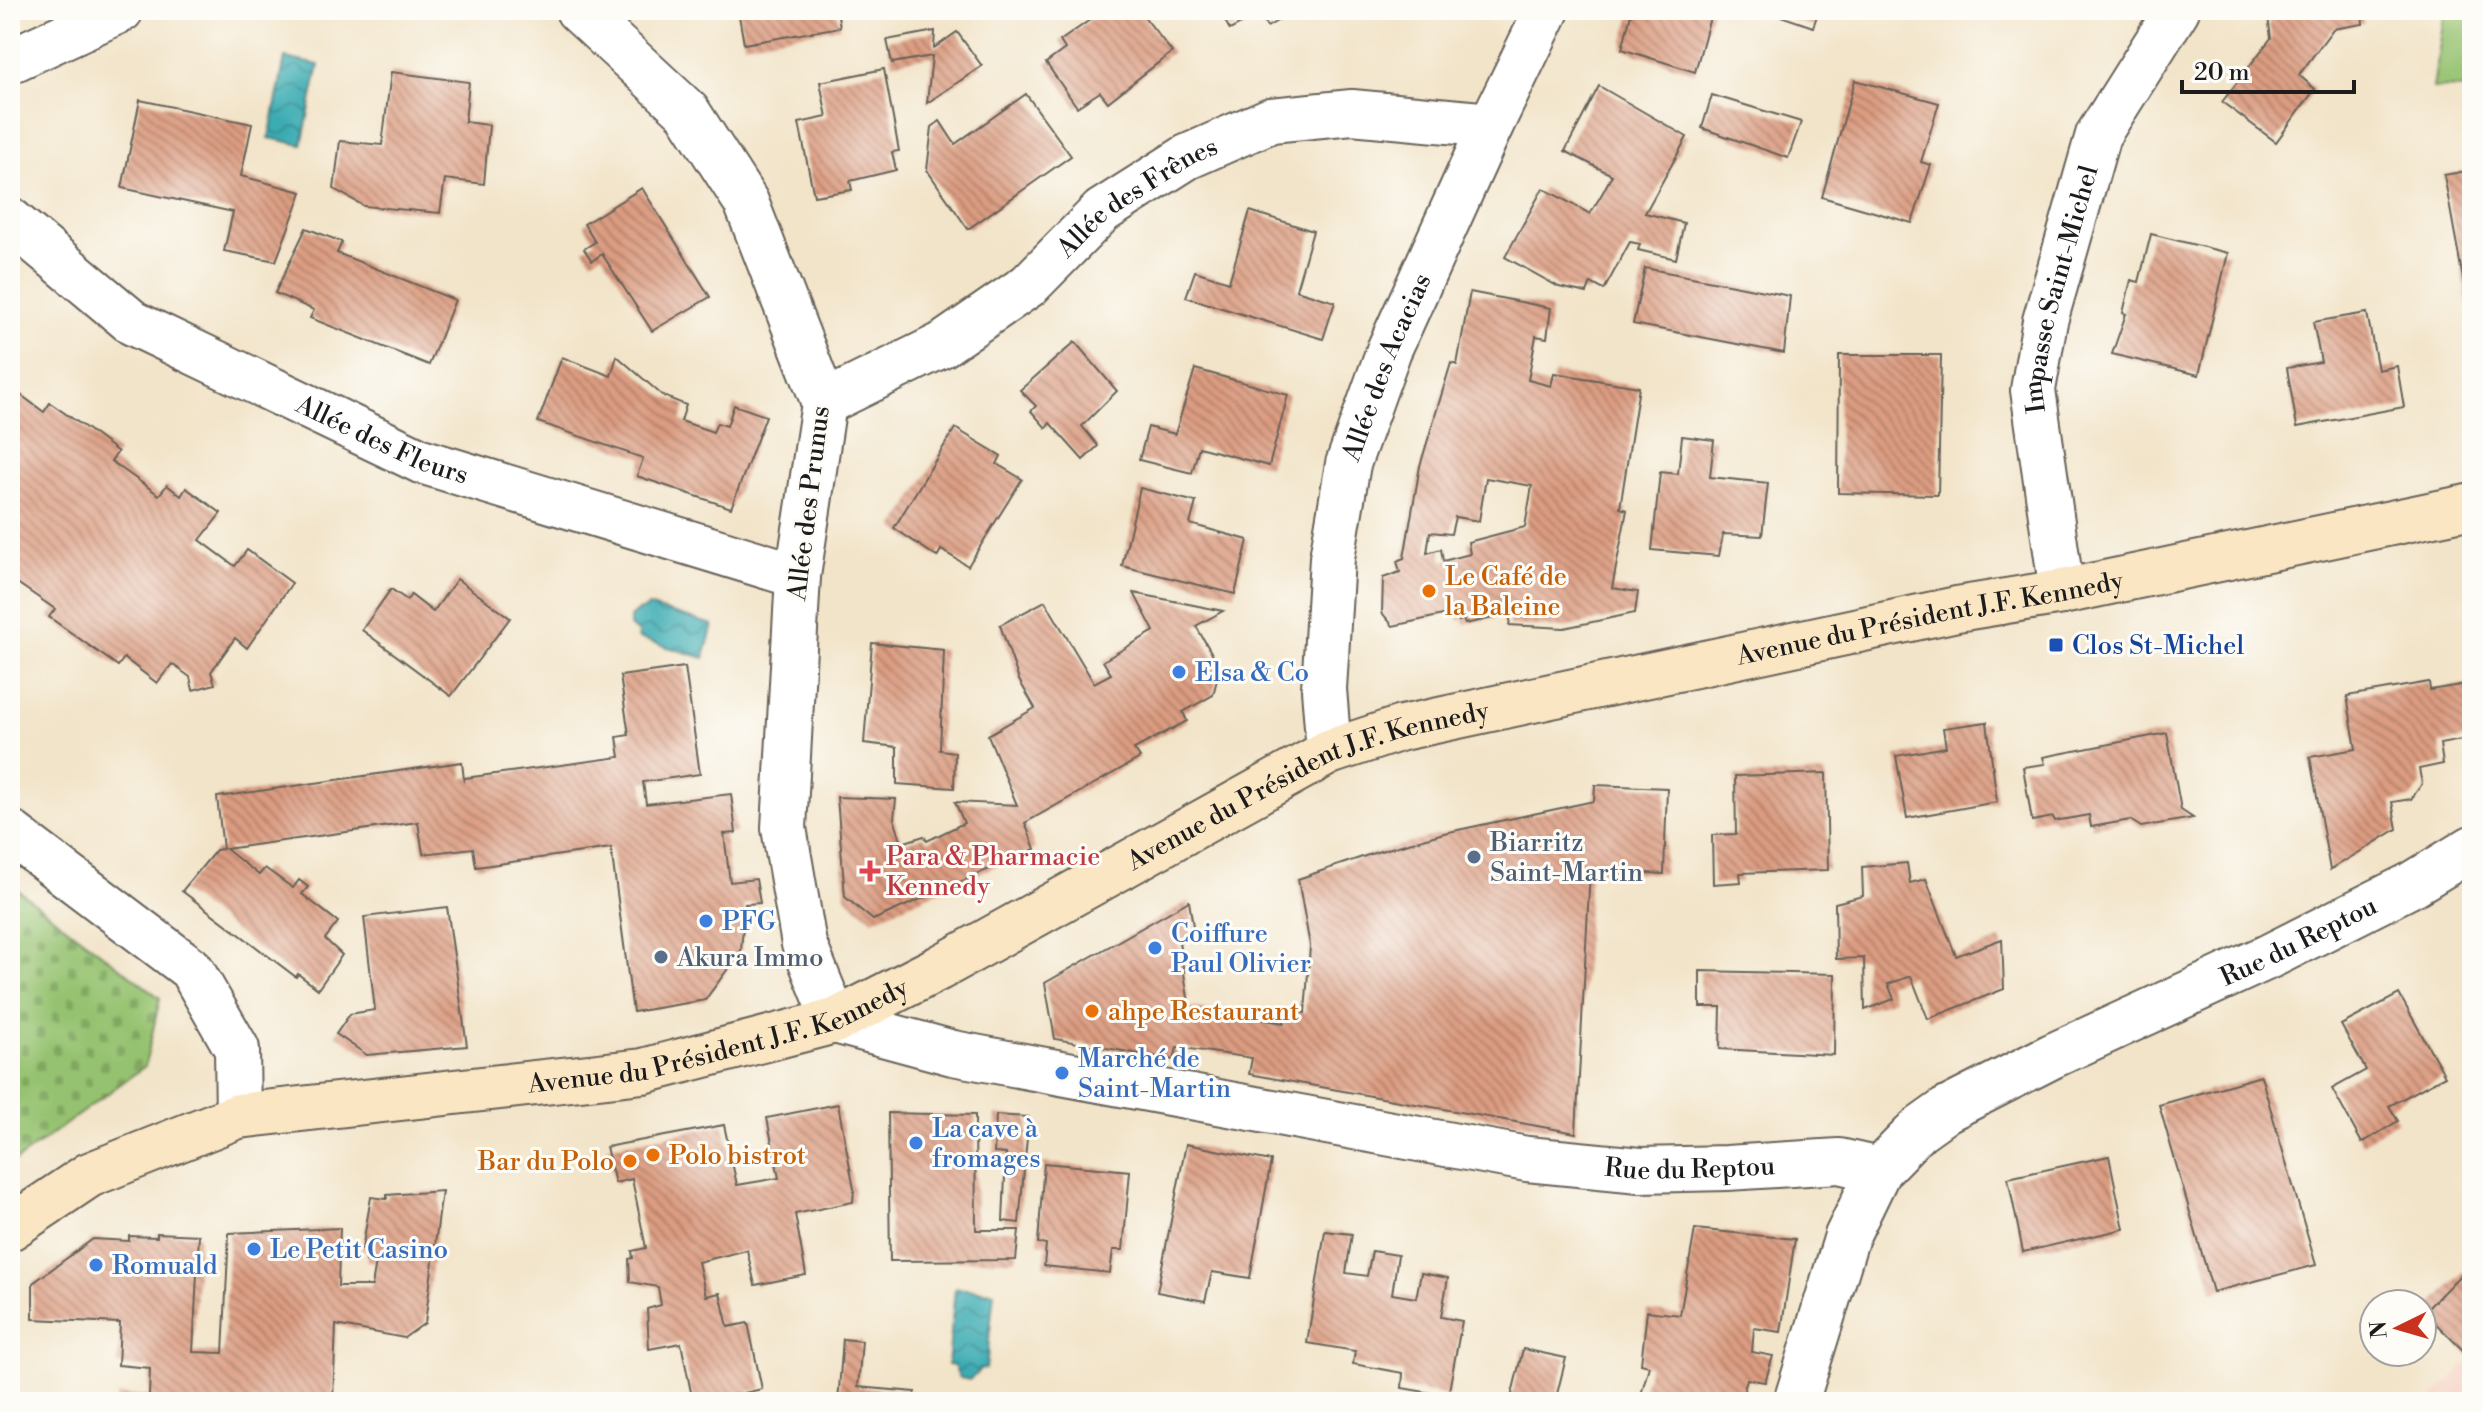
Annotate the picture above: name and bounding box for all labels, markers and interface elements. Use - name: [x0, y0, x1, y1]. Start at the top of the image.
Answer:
- scale bar: [2182, 44, 2354, 94]
- text: 20 m: [2194, 58, 2250, 88]
- street label: Allée des Frênes: [1050, 131, 1223, 265]
- street label: Impasse Saint-Michel: [2017, 162, 2106, 415]
- street label: Allée des Acacias: [1335, 269, 1439, 466]
- street label: Allée des Fleurs: [290, 388, 472, 491]
- street label: Allée des Prunus: [781, 404, 837, 603]
- place label: Le Café de la Baleine: [1445, 561, 1567, 623]
- street label: Avenue du Président J.F. Kennedy: [1733, 564, 2127, 673]
- marker: Le Café de la Baleine: [1420, 582, 1438, 600]
- place label: Clos St-Michel: [2072, 630, 2244, 662]
- marker: Clos St-Michel: [2047, 636, 2065, 654]
- place label: Elsa & Co: [1195, 657, 1309, 689]
- marker: Elsa & Co: [1170, 663, 1188, 681]
- street label: Avenue du Président J.F. Kennedy: [1121, 695, 1492, 878]
- place label: Biarritz Saint-Martin: [1489, 827, 1643, 889]
- place label: Para & Pharmacie Kennedy: [886, 841, 1100, 903]
- marker: Biarritz Saint-Martin: [1465, 848, 1483, 866]
- marker: Para & Pharmacie Kennedy: [861, 862, 879, 880]
- street label: Rue du Reptou: [2215, 890, 2382, 994]
- place label: PFG: [722, 906, 776, 938]
- marker: PFG: [697, 912, 715, 930]
- place label: Coiffure Paul Olivier: [1171, 918, 1311, 980]
- marker: Coiffure Paul Olivier: [1146, 939, 1164, 957]
- place label: Akura Immo: [676, 942, 824, 974]
- marker: Akura Immo: [652, 948, 670, 966]
- street label: Avenue du Président J.F. Kennedy: [525, 971, 914, 1101]
- place label: ahpe Restaurant: [1108, 996, 1299, 1028]
- marker: ahpe Restaurant: [1083, 1002, 1101, 1020]
- place label: Marché de Saint-Martin: [1078, 1043, 1231, 1105]
- marker: Marché de Saint-Martin: [1053, 1064, 1071, 1082]
- place label: La cave à fromages: [932, 1113, 1041, 1175]
- marker: La cave à fromages: [907, 1134, 925, 1152]
- place label: Polo bistrot: [669, 1140, 806, 1172]
- place label: Bar du Polo: [477, 1146, 614, 1178]
- marker: Polo bistrot: [644, 1146, 662, 1164]
- street label: Rue du Reptou: [1603, 1150, 1776, 1187]
- marker: Bar du Polo: [621, 1152, 639, 1170]
- place label: Le Petit Casino: [270, 1234, 448, 1266]
- marker: Le Petit Casino: [245, 1240, 263, 1258]
- place label: Romuald: [112, 1250, 218, 1282]
- marker: Romuald: [87, 1256, 105, 1274]
- north arrow: [2358, 1288, 2438, 1368]
- text: N: [2365, 1319, 2394, 1339]

